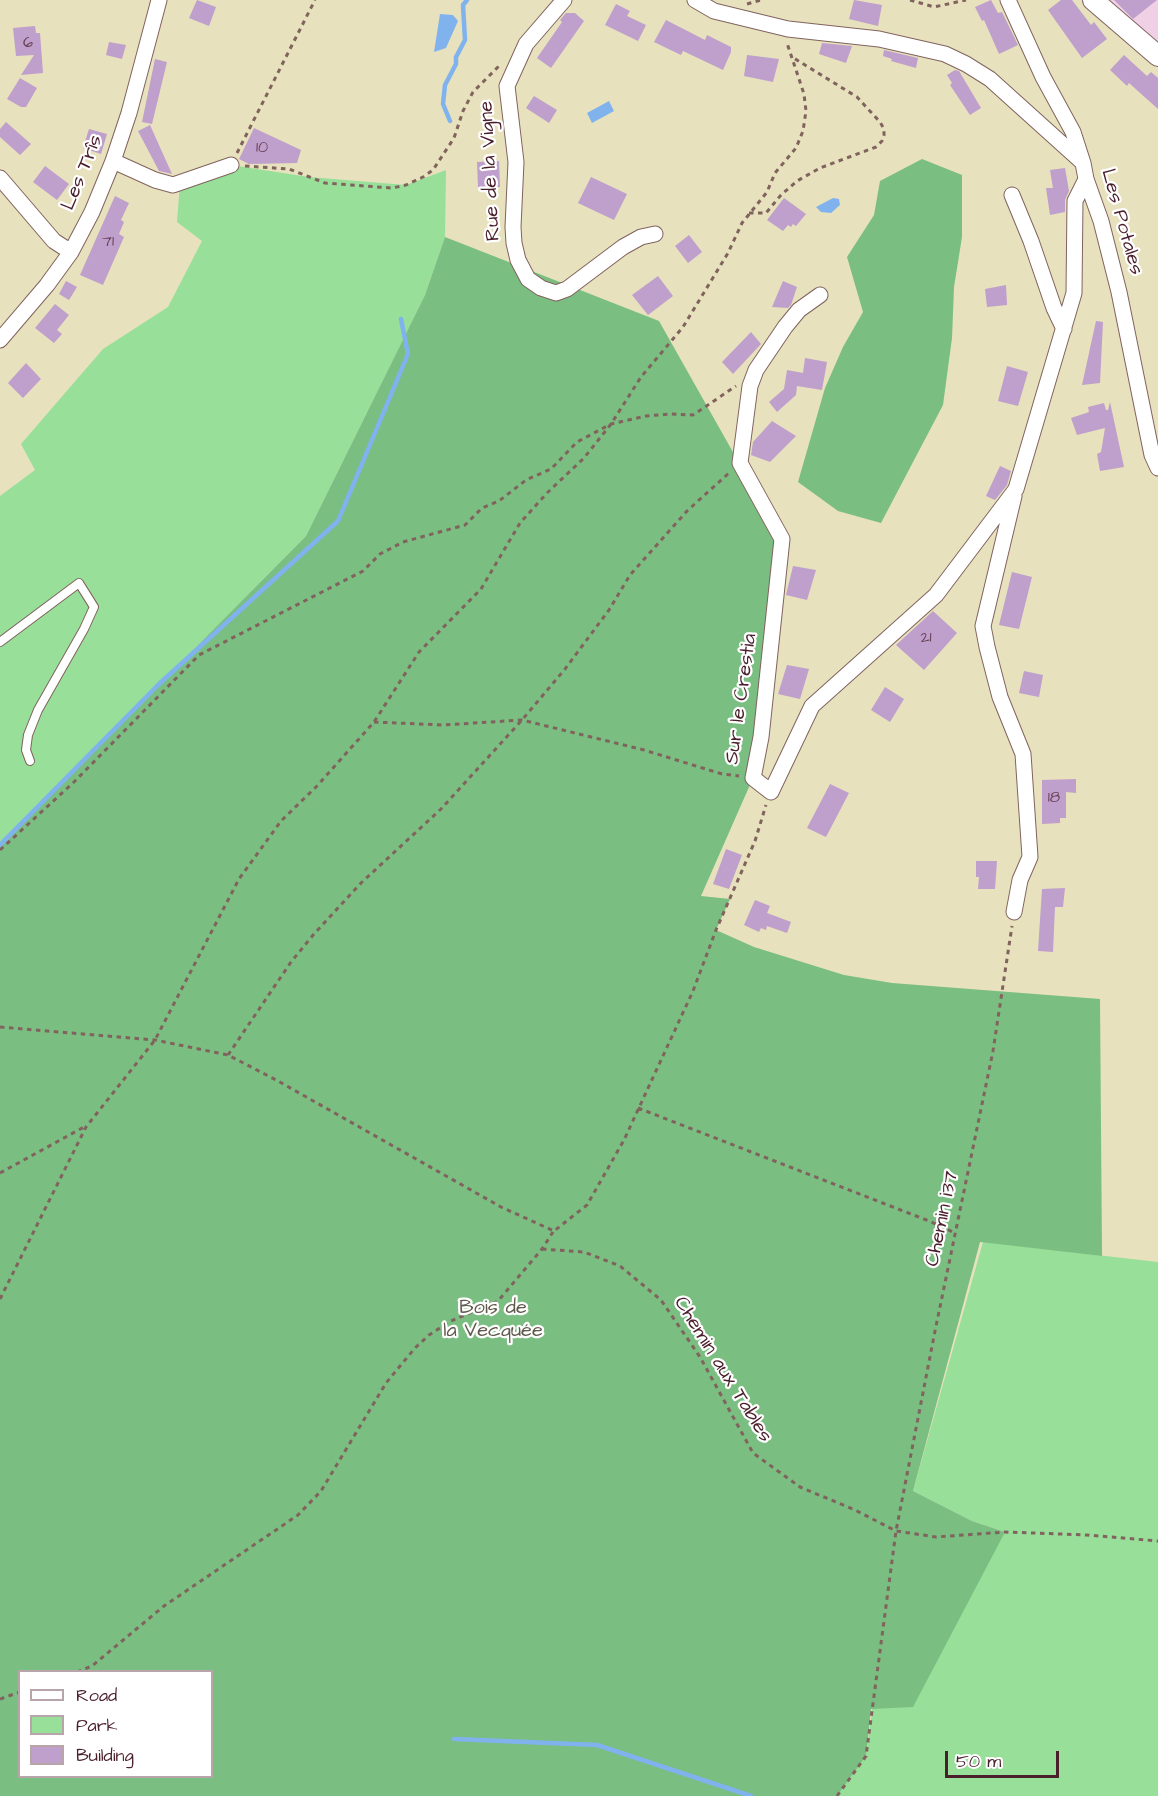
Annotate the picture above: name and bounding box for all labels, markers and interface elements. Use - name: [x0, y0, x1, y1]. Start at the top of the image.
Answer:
- house number: 6: [23, 34, 33, 54]
- street label: Rue de la Vigne: [475, 100, 507, 242]
- street label: Les Trîs: [57, 132, 109, 214]
- house number: 10: [256, 139, 268, 159]
- street label: Les Potales: [1094, 166, 1148, 278]
- house number: 71: [102, 233, 114, 253]
- house number: 21: [920, 629, 932, 649]
- street label: Sur le Crestia: [721, 632, 763, 766]
- house number: 18: [1048, 789, 1060, 809]
- street label: Chemin i37: [921, 1169, 965, 1269]
- street label: Chemin aux Tables: [668, 1293, 776, 1447]
- park label: Bois de la Vecquée: [443, 1297, 543, 1344]
- legend: [18, 1670, 213, 1778]
- text: Road: [76, 1683, 117, 1708]
- text: Park: [76, 1713, 118, 1738]
- scale bar: [948, 1739, 1062, 1777]
- text: Building: [76, 1743, 134, 1768]
- text: 50 m: [956, 1749, 1001, 1774]

